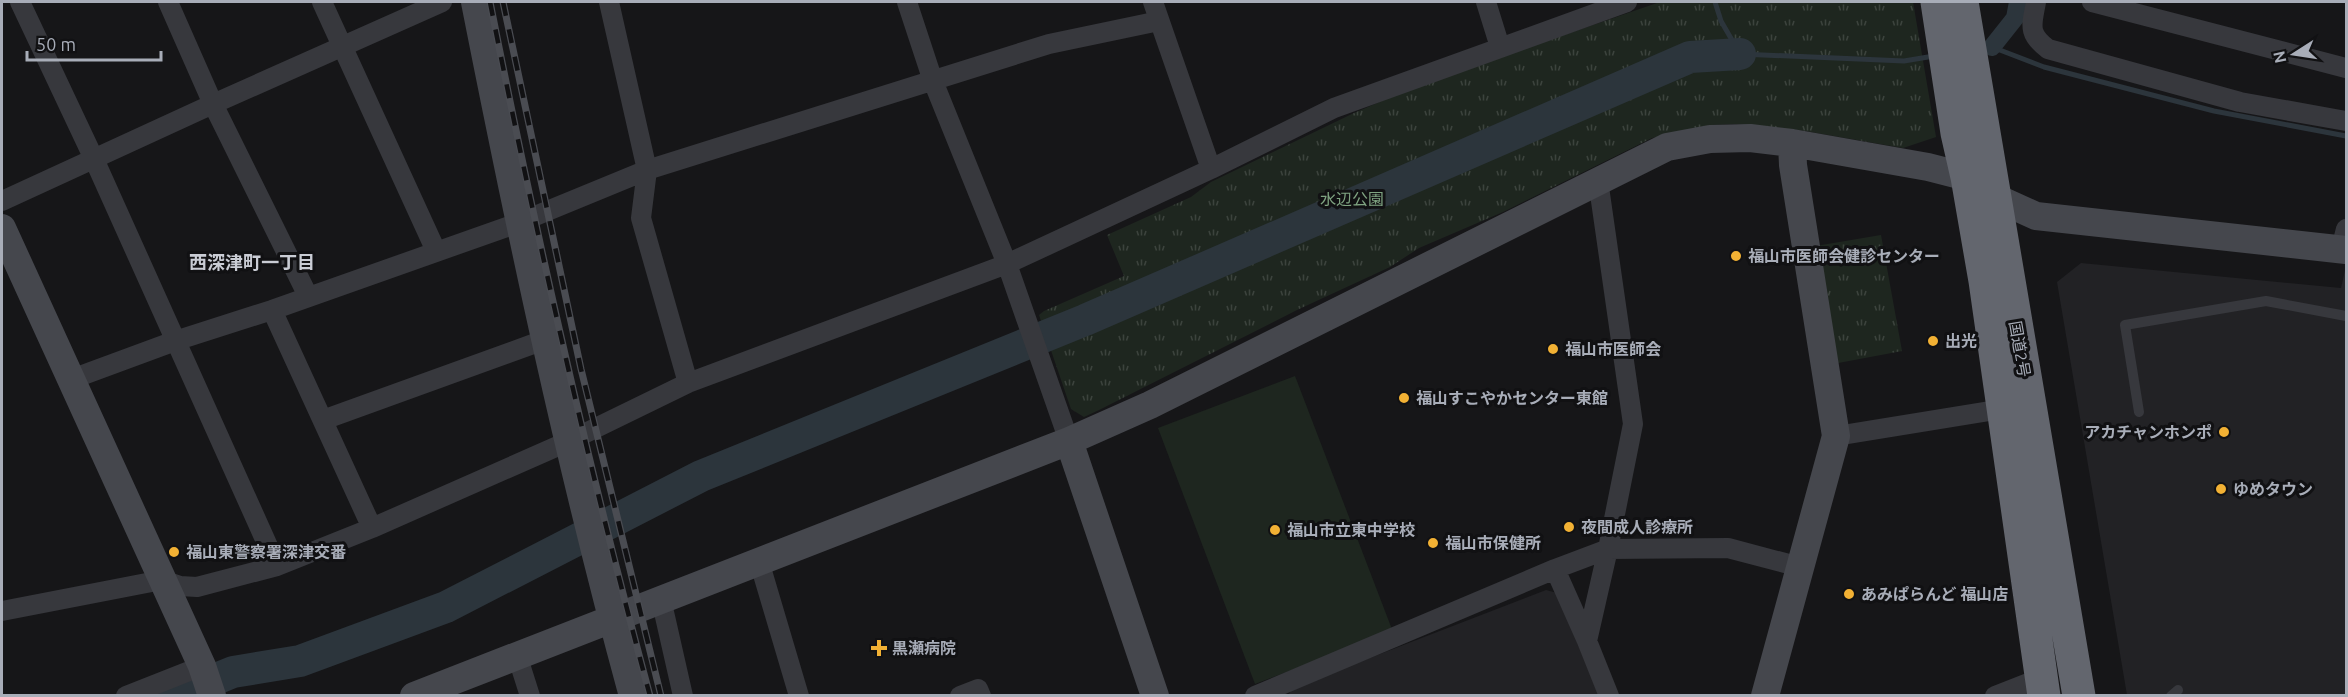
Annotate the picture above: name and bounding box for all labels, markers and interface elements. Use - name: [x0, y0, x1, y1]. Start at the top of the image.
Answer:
- scale bar: [27, 24, 160, 62]
- north arrow: [2264, 24, 2324, 84]
- text: 50 m: [36, 34, 76, 54]
- text: N: [2269, 49, 2289, 65]
- park label: 水辺公園: [1320, 190, 1384, 208]
- place label: 福山市医師会健診センター: [1748, 247, 1940, 265]
- marker: 福山市医師会健診センター: [1729, 249, 1743, 263]
- district label: 西深津町一丁目: [189, 252, 315, 272]
- street label: 国道2号: [2006, 319, 2034, 379]
- place label: 出光: [1945, 332, 1977, 350]
- marker: 出光: [1926, 334, 1940, 348]
- place label: 福山市医師会: [1565, 340, 1661, 358]
- marker: 福山市医師会: [1546, 342, 1560, 356]
- place label: 福山すこやかセンター東館: [1416, 389, 1608, 407]
- marker: 福山すこやかセンター東館: [1397, 391, 1411, 405]
- place label: アカチャンホンポ: [2084, 423, 2212, 441]
- marker: アカチャンホンポ: [2217, 425, 2231, 439]
- place label: ゆめタウン: [2233, 480, 2313, 498]
- marker: ゆめタウン: [2214, 482, 2228, 496]
- place label: 夜間成人診療所: [1581, 518, 1693, 536]
- marker: 夜間成人診療所: [1562, 520, 1576, 534]
- place label: 福山市立東中学校: [1287, 521, 1415, 539]
- marker: 福山市立東中学校: [1268, 523, 1282, 537]
- place label: 福山市保健所: [1445, 534, 1541, 552]
- marker: 福山市保健所: [1426, 536, 1440, 550]
- place label: 福山東警察署深津交番: [186, 543, 346, 561]
- marker: 福山東警察署深津交番: [167, 545, 181, 559]
- place label: あみぱらんど 福山店: [1861, 585, 2008, 603]
- marker: あみぱらんど 福山店: [1842, 587, 1856, 601]
- marker: 黒瀬病院: [870, 639, 888, 657]
- place label: 黒瀬病院: [892, 639, 956, 657]

